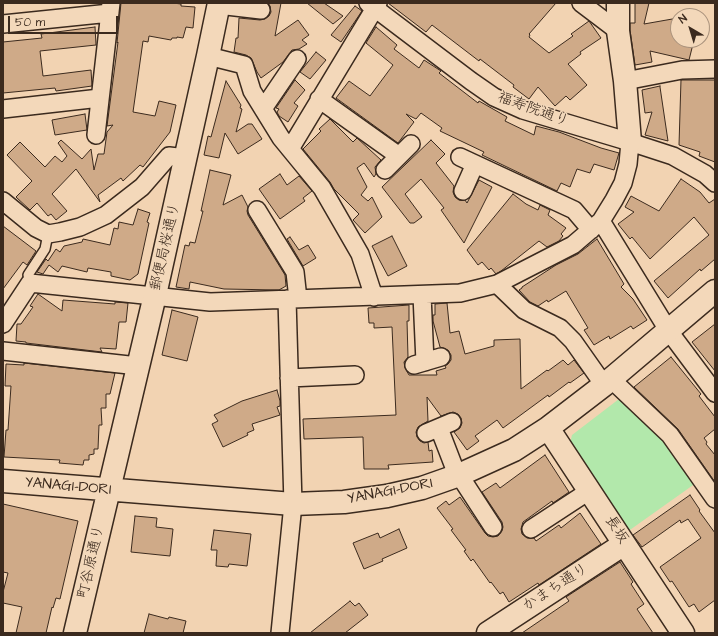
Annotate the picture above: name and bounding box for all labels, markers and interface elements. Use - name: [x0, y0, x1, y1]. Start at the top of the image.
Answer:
- scale bar: [10, 8, 120, 34]
- north arrow: [670, 8, 710, 48]
- text: N: [676, 11, 690, 27]
- text: 50 m: [15, 14, 45, 31]
- street label: 福寿院通り: [495, 89, 571, 131]
- street label: 郵便局桜通り: [147, 201, 185, 293]
- street label: YANAGI-DORI: [24, 474, 112, 500]
- street label: YANAGI-DORI: [346, 475, 434, 509]
- street label: 長坂: [600, 513, 632, 547]
- street label: 町谷原通り: [75, 523, 109, 601]
- street label: かまち通り: [520, 560, 592, 616]

